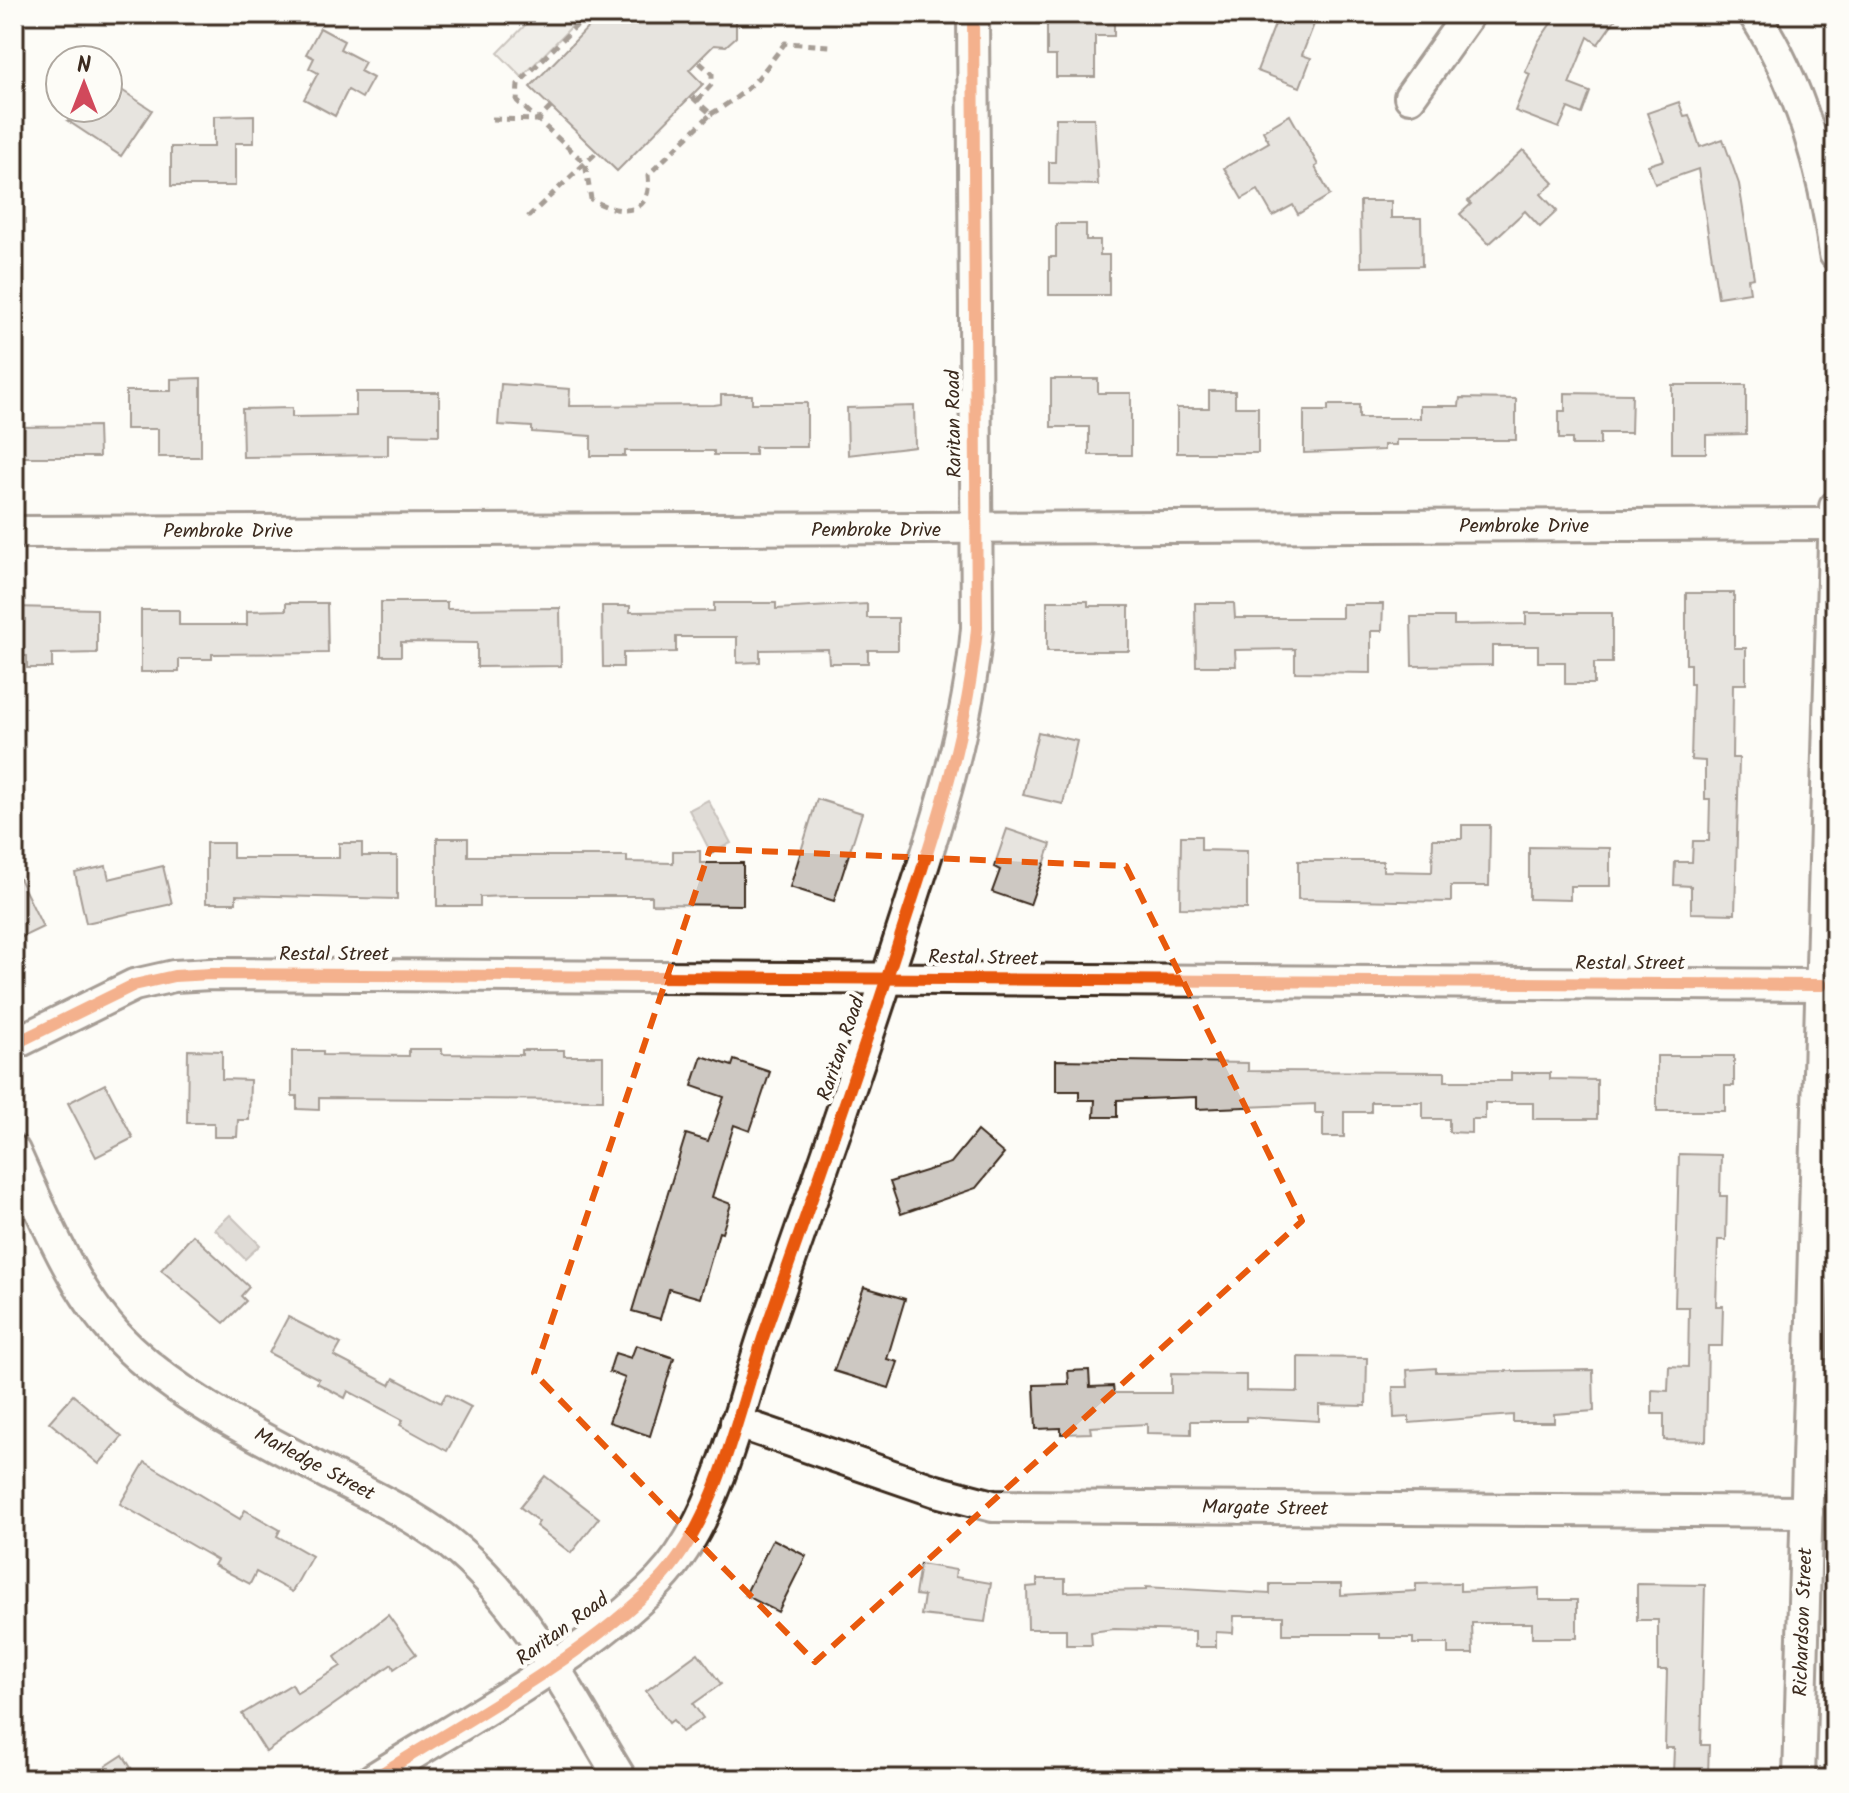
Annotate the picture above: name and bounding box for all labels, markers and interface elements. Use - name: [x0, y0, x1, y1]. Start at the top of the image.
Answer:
- north arrow: [44, 44, 124, 124]
- text: N: [77, 49, 91, 84]
- street label: Raritan Road: [938, 369, 972, 478]
- street label: Pembroke Drive: [1459, 511, 1589, 543]
- street label: Pembroke Drive: [811, 515, 941, 547]
- street label: Pembroke Drive: [163, 516, 293, 548]
- street label: Restal Street: [279, 939, 389, 971]
- street label: Restal Street: [928, 942, 1039, 976]
- street label: Restal Street: [1575, 948, 1685, 980]
- street label: Raritan Road: [809, 992, 875, 1105]
- street label: Marledge Street: [248, 1420, 380, 1510]
- street label: Margate Street: [1202, 1492, 1329, 1526]
- street label: Richardson Street: [1785, 1547, 1823, 1697]
- street label: Raritan Road: [510, 1585, 617, 1675]

